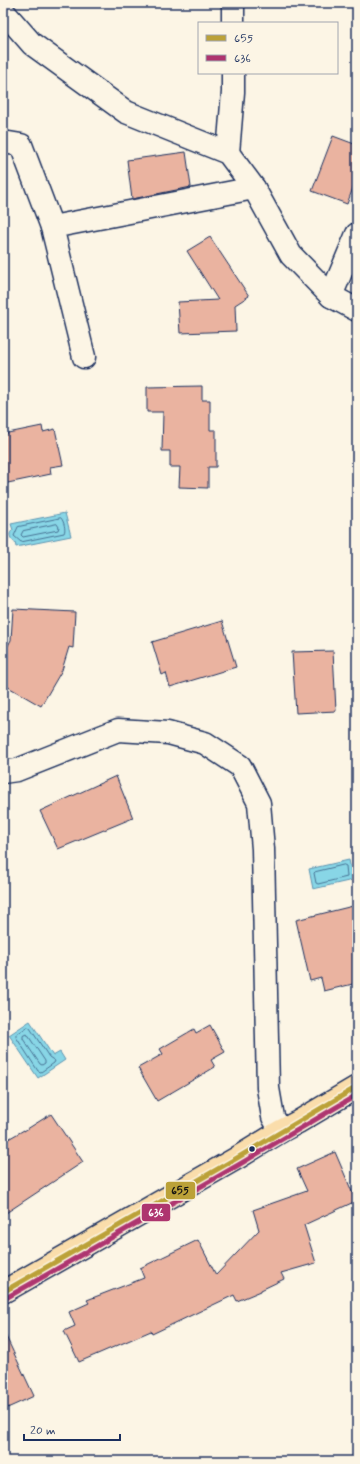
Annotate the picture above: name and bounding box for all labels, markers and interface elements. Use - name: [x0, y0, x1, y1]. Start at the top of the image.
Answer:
- legend: [198, 22, 338, 74]
- text: 655: [234, 31, 254, 47]
- text: 636: [234, 51, 251, 67]
- unlabelled marker: [247, 1144, 257, 1154]
- line badge: 655: [165, 1181, 196, 1200]
- text: 655: [171, 1184, 189, 1198]
- line badge: 636: [141, 1203, 171, 1222]
- text: 636: [148, 1206, 164, 1220]
- scale bar: [24, 1416, 120, 1442]
- text: 20 m: [30, 1423, 56, 1439]

